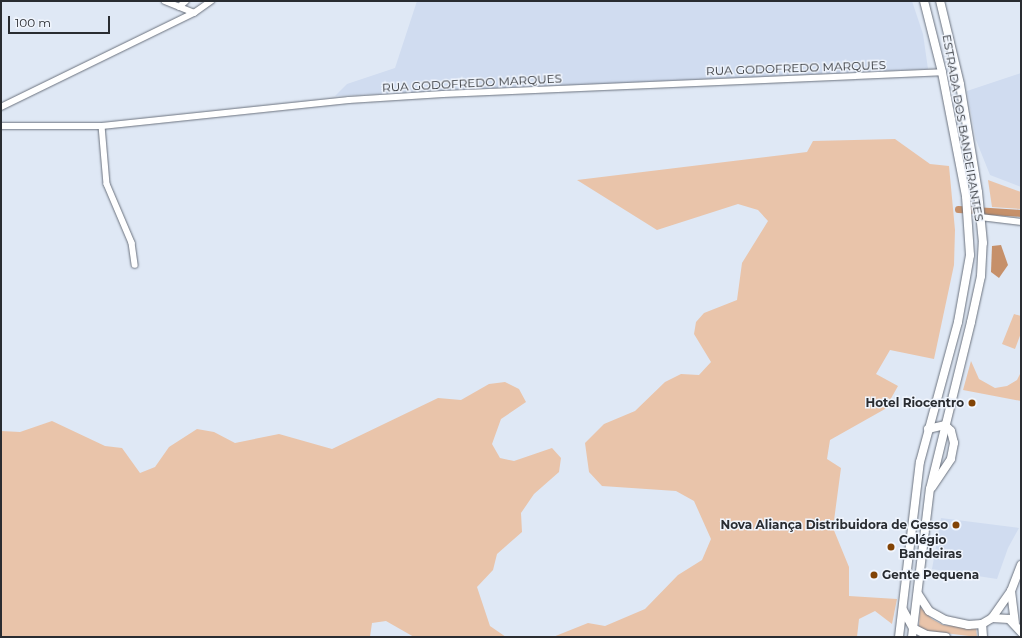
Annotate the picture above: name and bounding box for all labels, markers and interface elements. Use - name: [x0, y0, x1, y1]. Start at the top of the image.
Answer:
- scale bar: [10, 8, 112, 34]
- text: 100 m: [15, 15, 51, 30]
- street label: ESTRADA DOS BANDEIRANTES: [939, 33, 987, 223]
- street label: RUA GODOFREDO MARQUES: [706, 58, 886, 78]
- street label: RUA GODOFREDO MARQUES: [382, 71, 562, 95]
- place label: Hotel Riocentro: [866, 396, 964, 410]
- marker: Hotel Riocentro: [967, 398, 977, 408]
- place label: Nova Aliança Distribuidora de Gesso: [720, 518, 948, 532]
- marker: Nova Aliança Distribuidora de Gesso: [951, 520, 961, 530]
- place label: Colégio Bandeiras: [899, 533, 962, 561]
- marker: Colégio Bandeiras: [886, 542, 896, 552]
- place label: Gente Pequena: [882, 568, 979, 582]
- marker: Gente Pequena: [869, 570, 879, 580]

